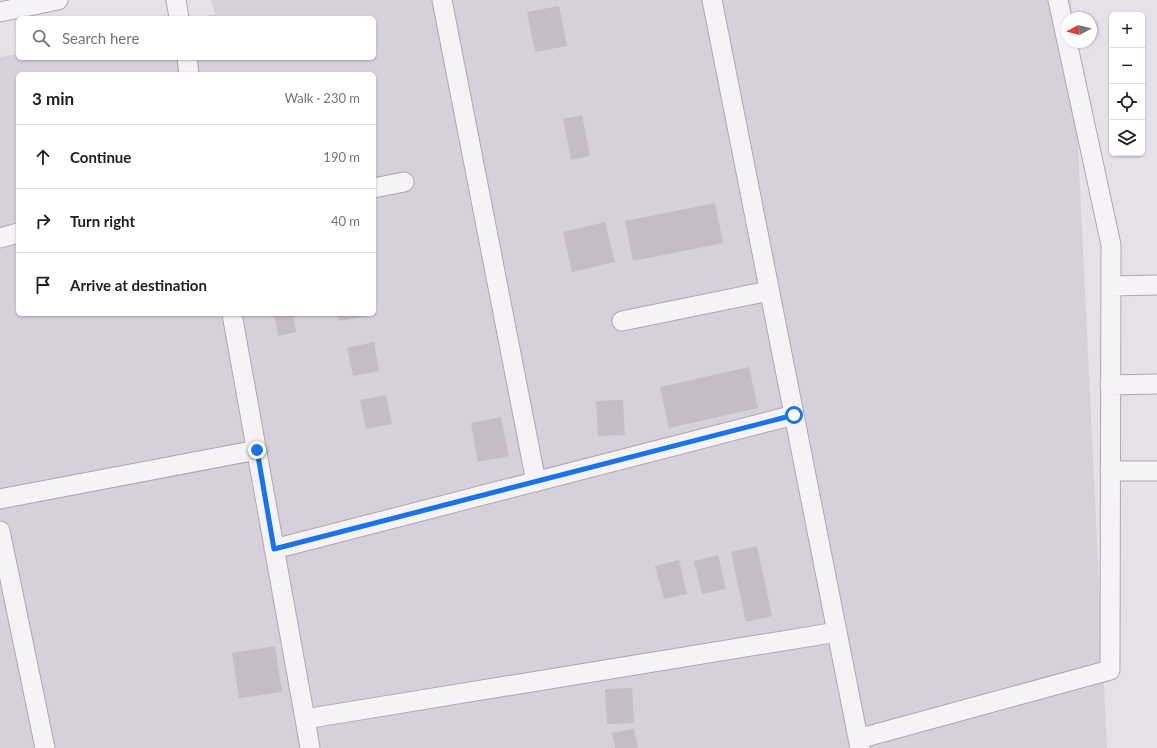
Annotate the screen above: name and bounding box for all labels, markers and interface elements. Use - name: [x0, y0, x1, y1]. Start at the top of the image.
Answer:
- north arrow: [1061, 12, 1097, 48]
- map controls: [1109, 12, 1145, 156]
- button: +: [1109, 12, 1145, 48]
- search box: [16, 16, 376, 60]
- icon: search: [30, 27, 52, 49]
- text: Search here: [62, 29, 139, 47]
- button: −: [1109, 48, 1145, 84]
- button: locate: [1109, 84, 1145, 120]
- text: 3 min: [32, 88, 74, 109]
- text: Walk · 230 m: [284, 90, 360, 106]
- button: layers: [1109, 120, 1145, 156]
- icon: ahead: [32, 146, 54, 168]
- text: Continue: [70, 148, 131, 166]
- text: 190 m: [323, 149, 360, 165]
- icon: right: [32, 210, 54, 232]
- text: Turn right: [70, 212, 135, 230]
- text: 40 m: [331, 213, 360, 229]
- icon: arrive: [32, 274, 54, 296]
- text: Arrive at destination: [70, 276, 207, 294]
- route start: [785, 406, 803, 424]
- route end: [248, 441, 266, 459]

